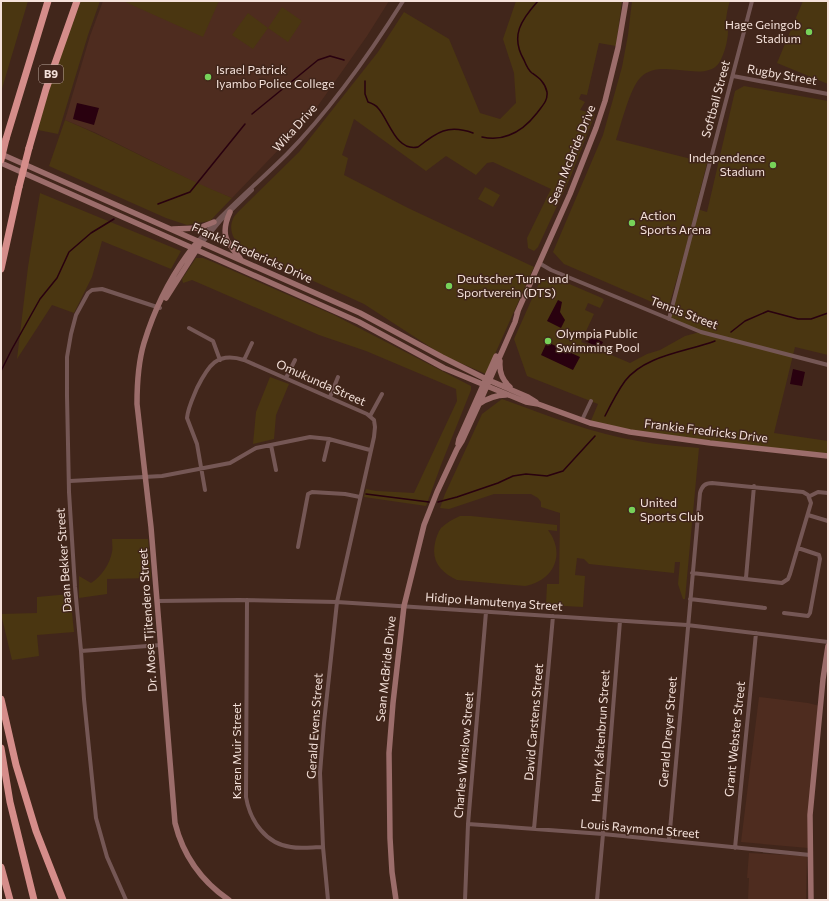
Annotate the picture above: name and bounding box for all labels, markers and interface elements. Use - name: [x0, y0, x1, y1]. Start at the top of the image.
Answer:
- place label: Hage Geingob Stadium: [725, 17, 801, 45]
- marker: Hage Geingob Stadium: [804, 27, 814, 37]
- street label: Softball Street: [698, 58, 732, 139]
- street label: Rugby Street: [746, 61, 818, 87]
- place label: Israel Patrick Iyambo Police College: [216, 62, 334, 90]
- road number: B9: [39, 65, 63, 83]
- marker: Israel Patrick Iyambo Police College: [203, 72, 213, 82]
- street label: Wika Drive: [269, 101, 319, 154]
- street label: Sean McBride Drive: [545, 103, 597, 207]
- place label: Independence Stadium: [689, 150, 765, 178]
- marker: Independence Stadium: [768, 160, 778, 170]
- place label: Action Sports Arena: [640, 208, 711, 236]
- marker: Action Sports Arena: [627, 218, 637, 228]
- street label: Frankie Fredericks Drive: [190, 219, 315, 285]
- place label: Deutscher Turn- und Sportverein (DTS): [457, 271, 568, 299]
- marker: Deutscher Turn- und Sportverein (DTS): [444, 281, 454, 291]
- street label: Tennis Street: [648, 293, 720, 331]
- place label: Olympia Public Swimming Pool: [556, 326, 640, 354]
- marker: Olympia Public Swimming Pool: [543, 336, 553, 346]
- street label: Omukunda Street: [274, 356, 368, 408]
- street label: Frankie Fredricks Drive: [644, 415, 769, 445]
- place label: United Sports Club: [640, 495, 704, 523]
- marker: United Sports Club: [627, 505, 637, 515]
- street label: Daan Bekker Street: [52, 507, 74, 613]
- street label: Dr. Mose Tjitendero Street: [135, 548, 159, 692]
- street label: Hidipo Hamutenya Street: [425, 589, 563, 613]
- street label: Sean McBride Drive: [372, 615, 398, 723]
- street label: David Carstens Street: [521, 663, 545, 781]
- street label: Henry Kaltenbrun Street: [588, 669, 612, 803]
- street label: Gerald Evens Street: [303, 672, 325, 779]
- street label: Gerald Dreyer Street: [655, 676, 679, 788]
- street label: Grant Webster Street: [721, 680, 747, 797]
- street label: Charles Winslow Street: [451, 691, 476, 819]
- street label: Karen Muir Street: [229, 703, 243, 799]
- street label: Louis Raymond Street: [580, 816, 700, 840]

